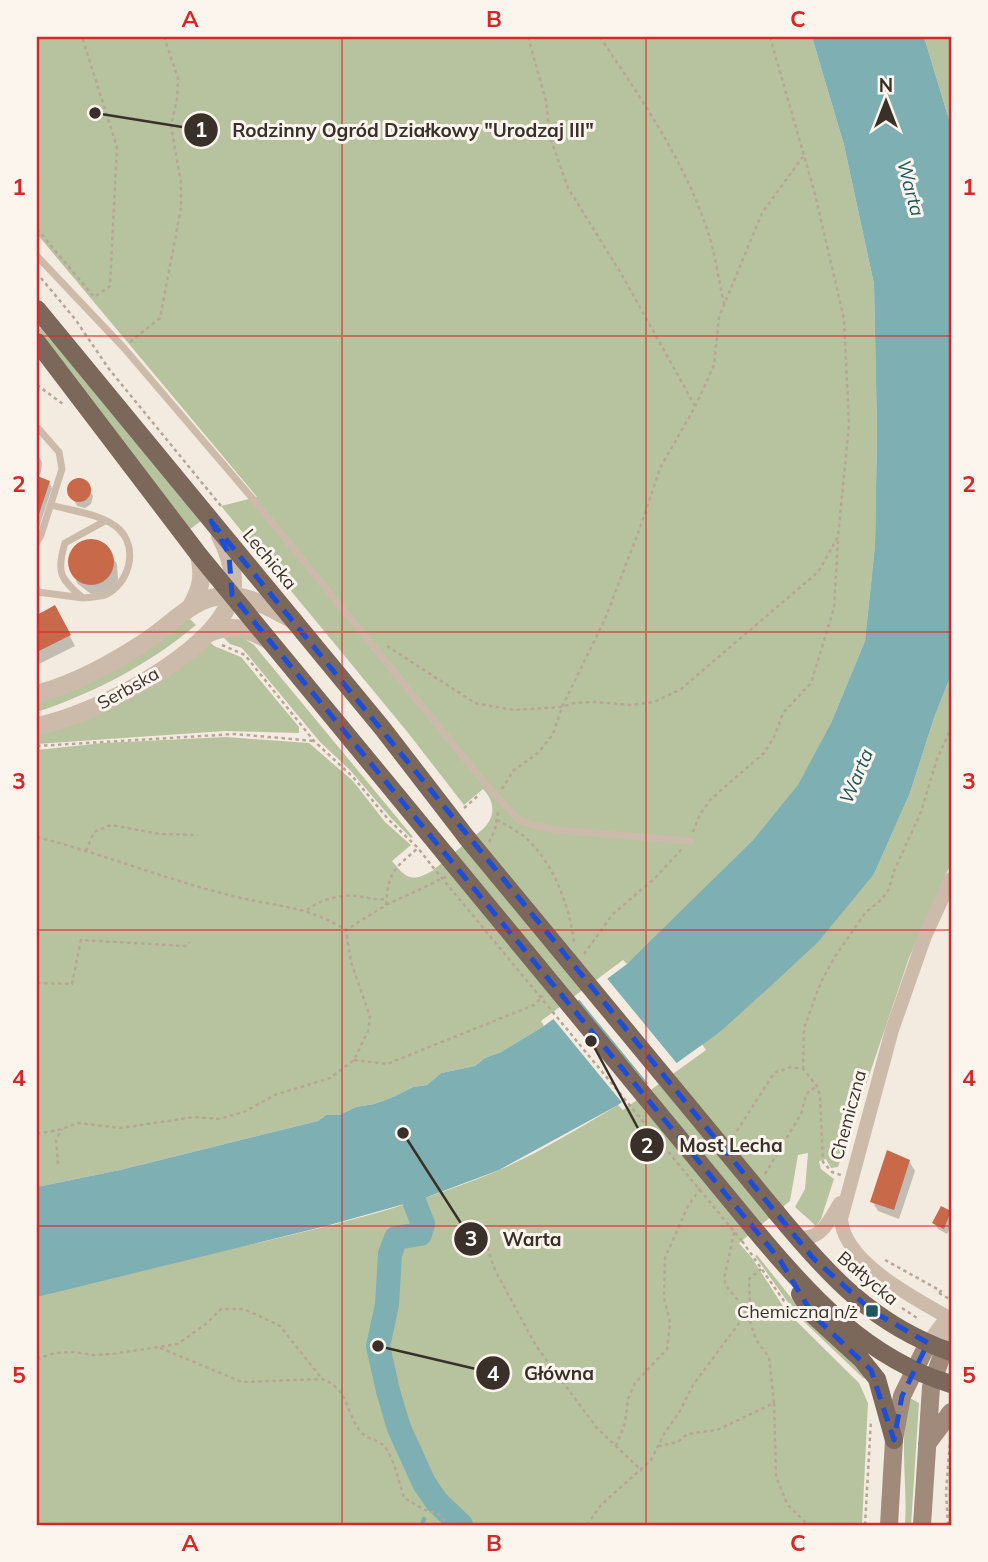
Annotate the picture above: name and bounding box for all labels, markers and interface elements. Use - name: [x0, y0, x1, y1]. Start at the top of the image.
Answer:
- text: A: [181, 4, 199, 33]
- text: B: [486, 4, 502, 33]
- text: C: [790, 4, 806, 33]
- north arrow: [852, 66, 922, 136]
- text: N: [879, 73, 893, 97]
- callout: Rodzinny Ogród Działkowy "Urodzaj III": [184, 110, 608, 150]
- text: 1: [195, 116, 207, 142]
- text: Rodzinny Ogród Działkowy "Urodzaj III": [232, 118, 594, 142]
- water label: Warta: [892, 157, 930, 219]
- text: 1: [12, 172, 26, 201]
- text: 1: [962, 172, 976, 201]
- text: 2: [12, 469, 26, 498]
- text: 2: [962, 469, 976, 498]
- street label: Lechicka: [238, 524, 302, 594]
- street label: Serbska: [93, 662, 163, 714]
- water label: Warta: [834, 745, 878, 807]
- text: 3: [12, 766, 26, 795]
- text: 3: [962, 766, 976, 795]
- text: 4: [12, 1063, 26, 1092]
- text: 4: [962, 1063, 976, 1092]
- street label: Chemiczna: [825, 1067, 871, 1163]
- callout: Most Lecha: [630, 1125, 796, 1165]
- text: 2: [641, 1132, 653, 1158]
- text: Most Lecha: [679, 1133, 783, 1157]
- callout: Warta: [454, 1219, 576, 1259]
- text: 3: [465, 1225, 477, 1251]
- text: Warta: [503, 1227, 561, 1251]
- street label: Bałtycka: [833, 1246, 903, 1310]
- place label: Chemiczna n/ż: [737, 1300, 858, 1323]
- marker: Chemiczna n/ż: [864, 1303, 880, 1319]
- callout: Główna: [475, 1353, 608, 1393]
- text: 5: [12, 1360, 26, 1389]
- text: 4: [487, 1360, 500, 1386]
- text: 5: [962, 1360, 976, 1389]
- text: Główna: [524, 1361, 594, 1385]
- text: A: [181, 1528, 199, 1557]
- text: B: [486, 1528, 502, 1557]
- text: C: [790, 1528, 806, 1557]

